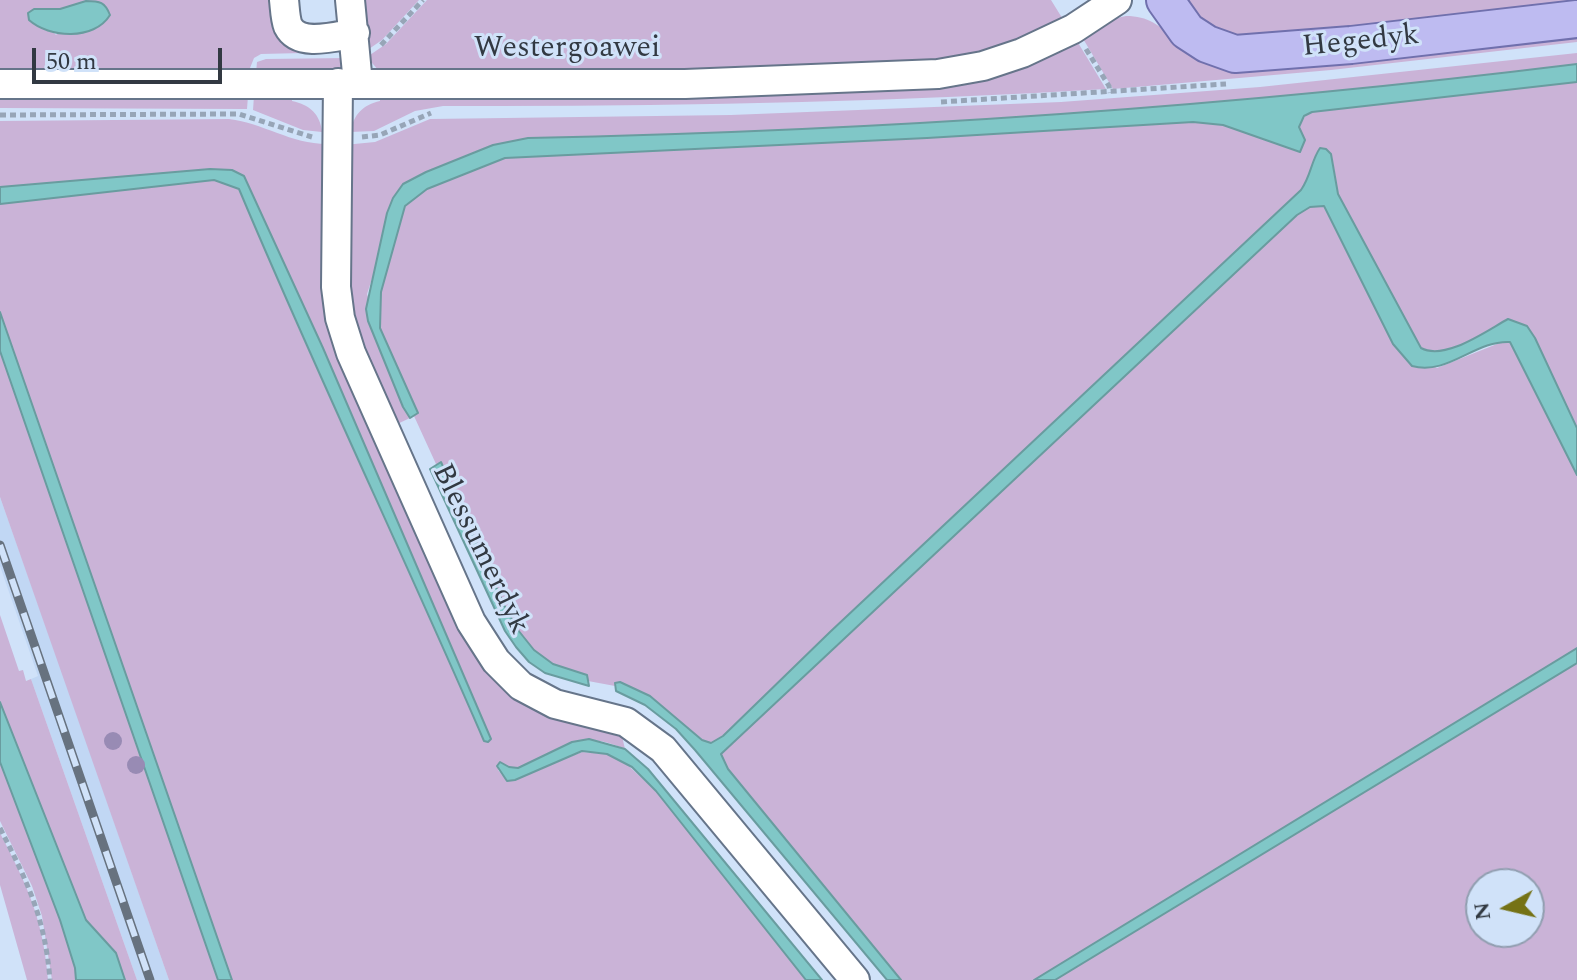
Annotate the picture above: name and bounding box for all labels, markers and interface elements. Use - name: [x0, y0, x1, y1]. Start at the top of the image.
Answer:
- street label: Hegedyk: [1301, 19, 1421, 67]
- scale bar: [36, 32, 226, 82]
- street label: Westergoawei: [474, 32, 660, 68]
- text: 50 m: [46, 44, 97, 80]
- street label: Blessumerdyk: [422, 459, 536, 641]
- north arrow: [1465, 868, 1545, 948]
- text: N: [1465, 900, 1500, 922]

